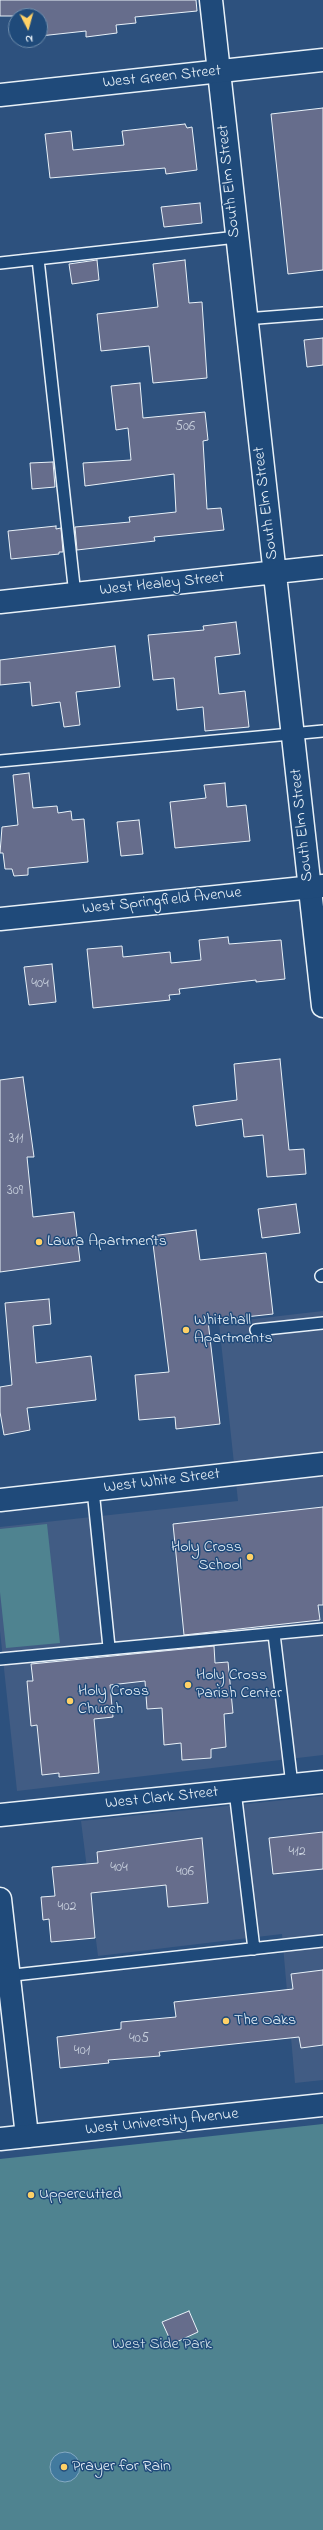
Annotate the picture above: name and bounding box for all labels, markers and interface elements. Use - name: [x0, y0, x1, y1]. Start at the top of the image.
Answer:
- north arrow: [8, 8, 48, 48]
- text: N: [25, 31, 34, 47]
- street label: West Green Street: [102, 62, 222, 94]
- street label: South Elm Street: [215, 123, 245, 239]
- house number: 506: [175, 420, 195, 436]
- street label: South Elm Street: [251, 445, 283, 561]
- street label: West Healey Street: [99, 569, 225, 601]
- street label: South Elm Street: [288, 767, 318, 883]
- street label: West Springfield Avenue: [81, 884, 243, 920]
- house number: 404: [31, 977, 49, 993]
- house number: 311: [9, 1132, 23, 1148]
- house number: 309: [7, 1184, 23, 1200]
- place label: Laura Apartments: [47, 1232, 167, 1252]
- marker: Laura Apartments: [34, 1237, 44, 1247]
- place label: Whitehall Apartments: [194, 1311, 273, 1349]
- marker: Whitehall Apartments: [181, 1325, 191, 1335]
- street label: West White Street: [103, 1465, 221, 1499]
- place label: Holy Cross School: [171, 1538, 242, 1576]
- marker: Holy Cross School: [245, 1552, 255, 1562]
- place label: Holy Cross Parish Center: [196, 1666, 282, 1704]
- marker: Holy Cross Parish Center: [183, 1680, 193, 1690]
- place label: Holy Cross Church: [78, 1682, 149, 1720]
- marker: Holy Cross Church: [65, 1696, 75, 1706]
- street label: West Clark Street: [105, 1784, 219, 1814]
- house number: 412: [288, 1845, 306, 1861]
- house number: 404: [110, 1861, 128, 1877]
- house number: 406: [176, 1865, 194, 1881]
- house number: 402: [58, 1900, 76, 1916]
- place label: The Oaks: [234, 2011, 296, 2031]
- marker: The Oaks: [221, 2016, 231, 2026]
- house number: 405: [129, 2032, 149, 2048]
- house number: 401: [74, 2044, 90, 2060]
- street label: West University Avenue: [84, 2105, 240, 2141]
- place label: Uppercutted: [39, 2185, 122, 2205]
- marker: Uppercutted: [26, 2190, 36, 2200]
- park label: West Side Park: [112, 2335, 212, 2355]
- place label: Prayer for Rain: [72, 2457, 171, 2477]
- marker: Prayer for Rain: [59, 2462, 69, 2472]

